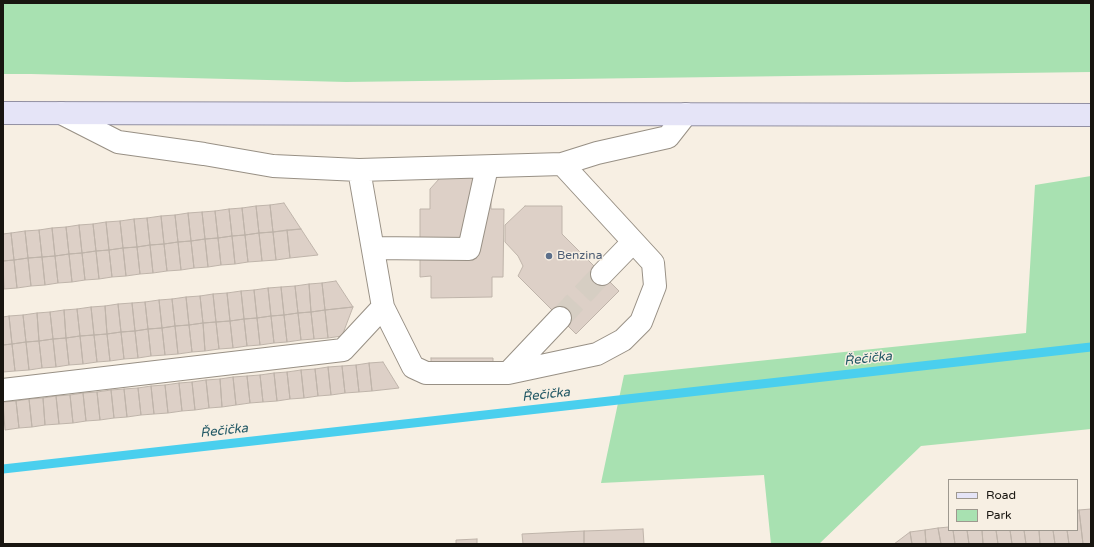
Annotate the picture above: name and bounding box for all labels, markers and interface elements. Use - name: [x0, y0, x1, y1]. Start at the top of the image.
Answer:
- place label: Benzina: [557, 249, 602, 263]
- marker: Benzina: [544, 251, 554, 261]
- water label: Řečička: [843, 349, 893, 369]
- water label: Řečička: [521, 385, 571, 405]
- water label: Řečička: [199, 421, 249, 441]
- legend: [948, 479, 1078, 531]
- text: Road: [986, 488, 1016, 502]
- text: Park: [986, 508, 1012, 522]

